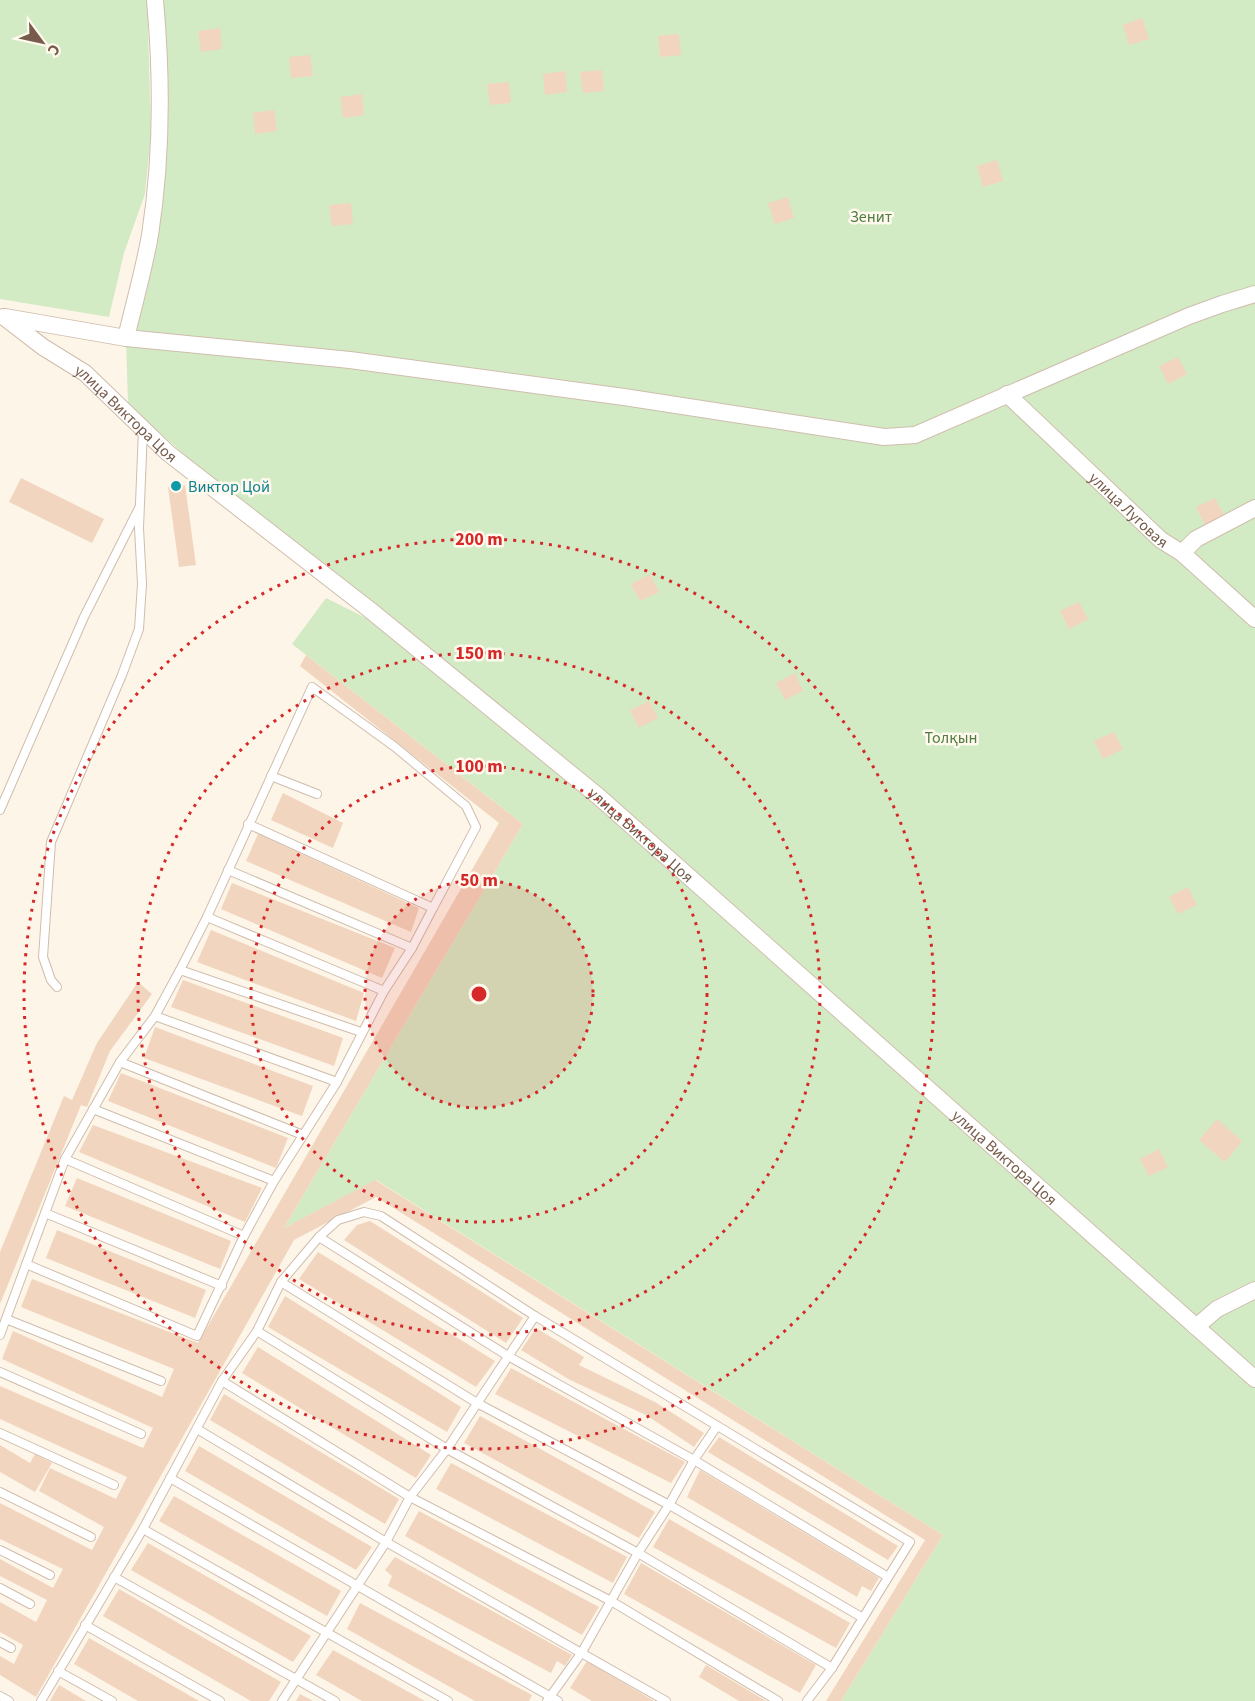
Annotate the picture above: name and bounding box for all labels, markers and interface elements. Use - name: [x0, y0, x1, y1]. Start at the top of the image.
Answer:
- north arrow: [12, 12, 72, 72]
- text: С: [42, 40, 66, 60]
- park label: Зенит: [850, 206, 892, 228]
- street label: улица Виктора Цоя: [70, 359, 181, 468]
- street label: улица Луговая: [1084, 467, 1172, 554]
- place label: Виктор Цой: [188, 476, 270, 498]
- marker: Виктор Цой: [169, 479, 183, 493]
- text: 200 m: [455, 527, 503, 552]
- text: 150 m: [455, 641, 503, 666]
- park label: Толқын: [924, 727, 978, 749]
- text: 100 m: [455, 754, 503, 779]
- street label: улица Виктора Цоя: [583, 782, 698, 888]
- text: 50 m: [460, 868, 498, 893]
- centre of rings: [469, 984, 489, 1004]
- street label: улица Виктора Цоя: [947, 1105, 1062, 1211]

